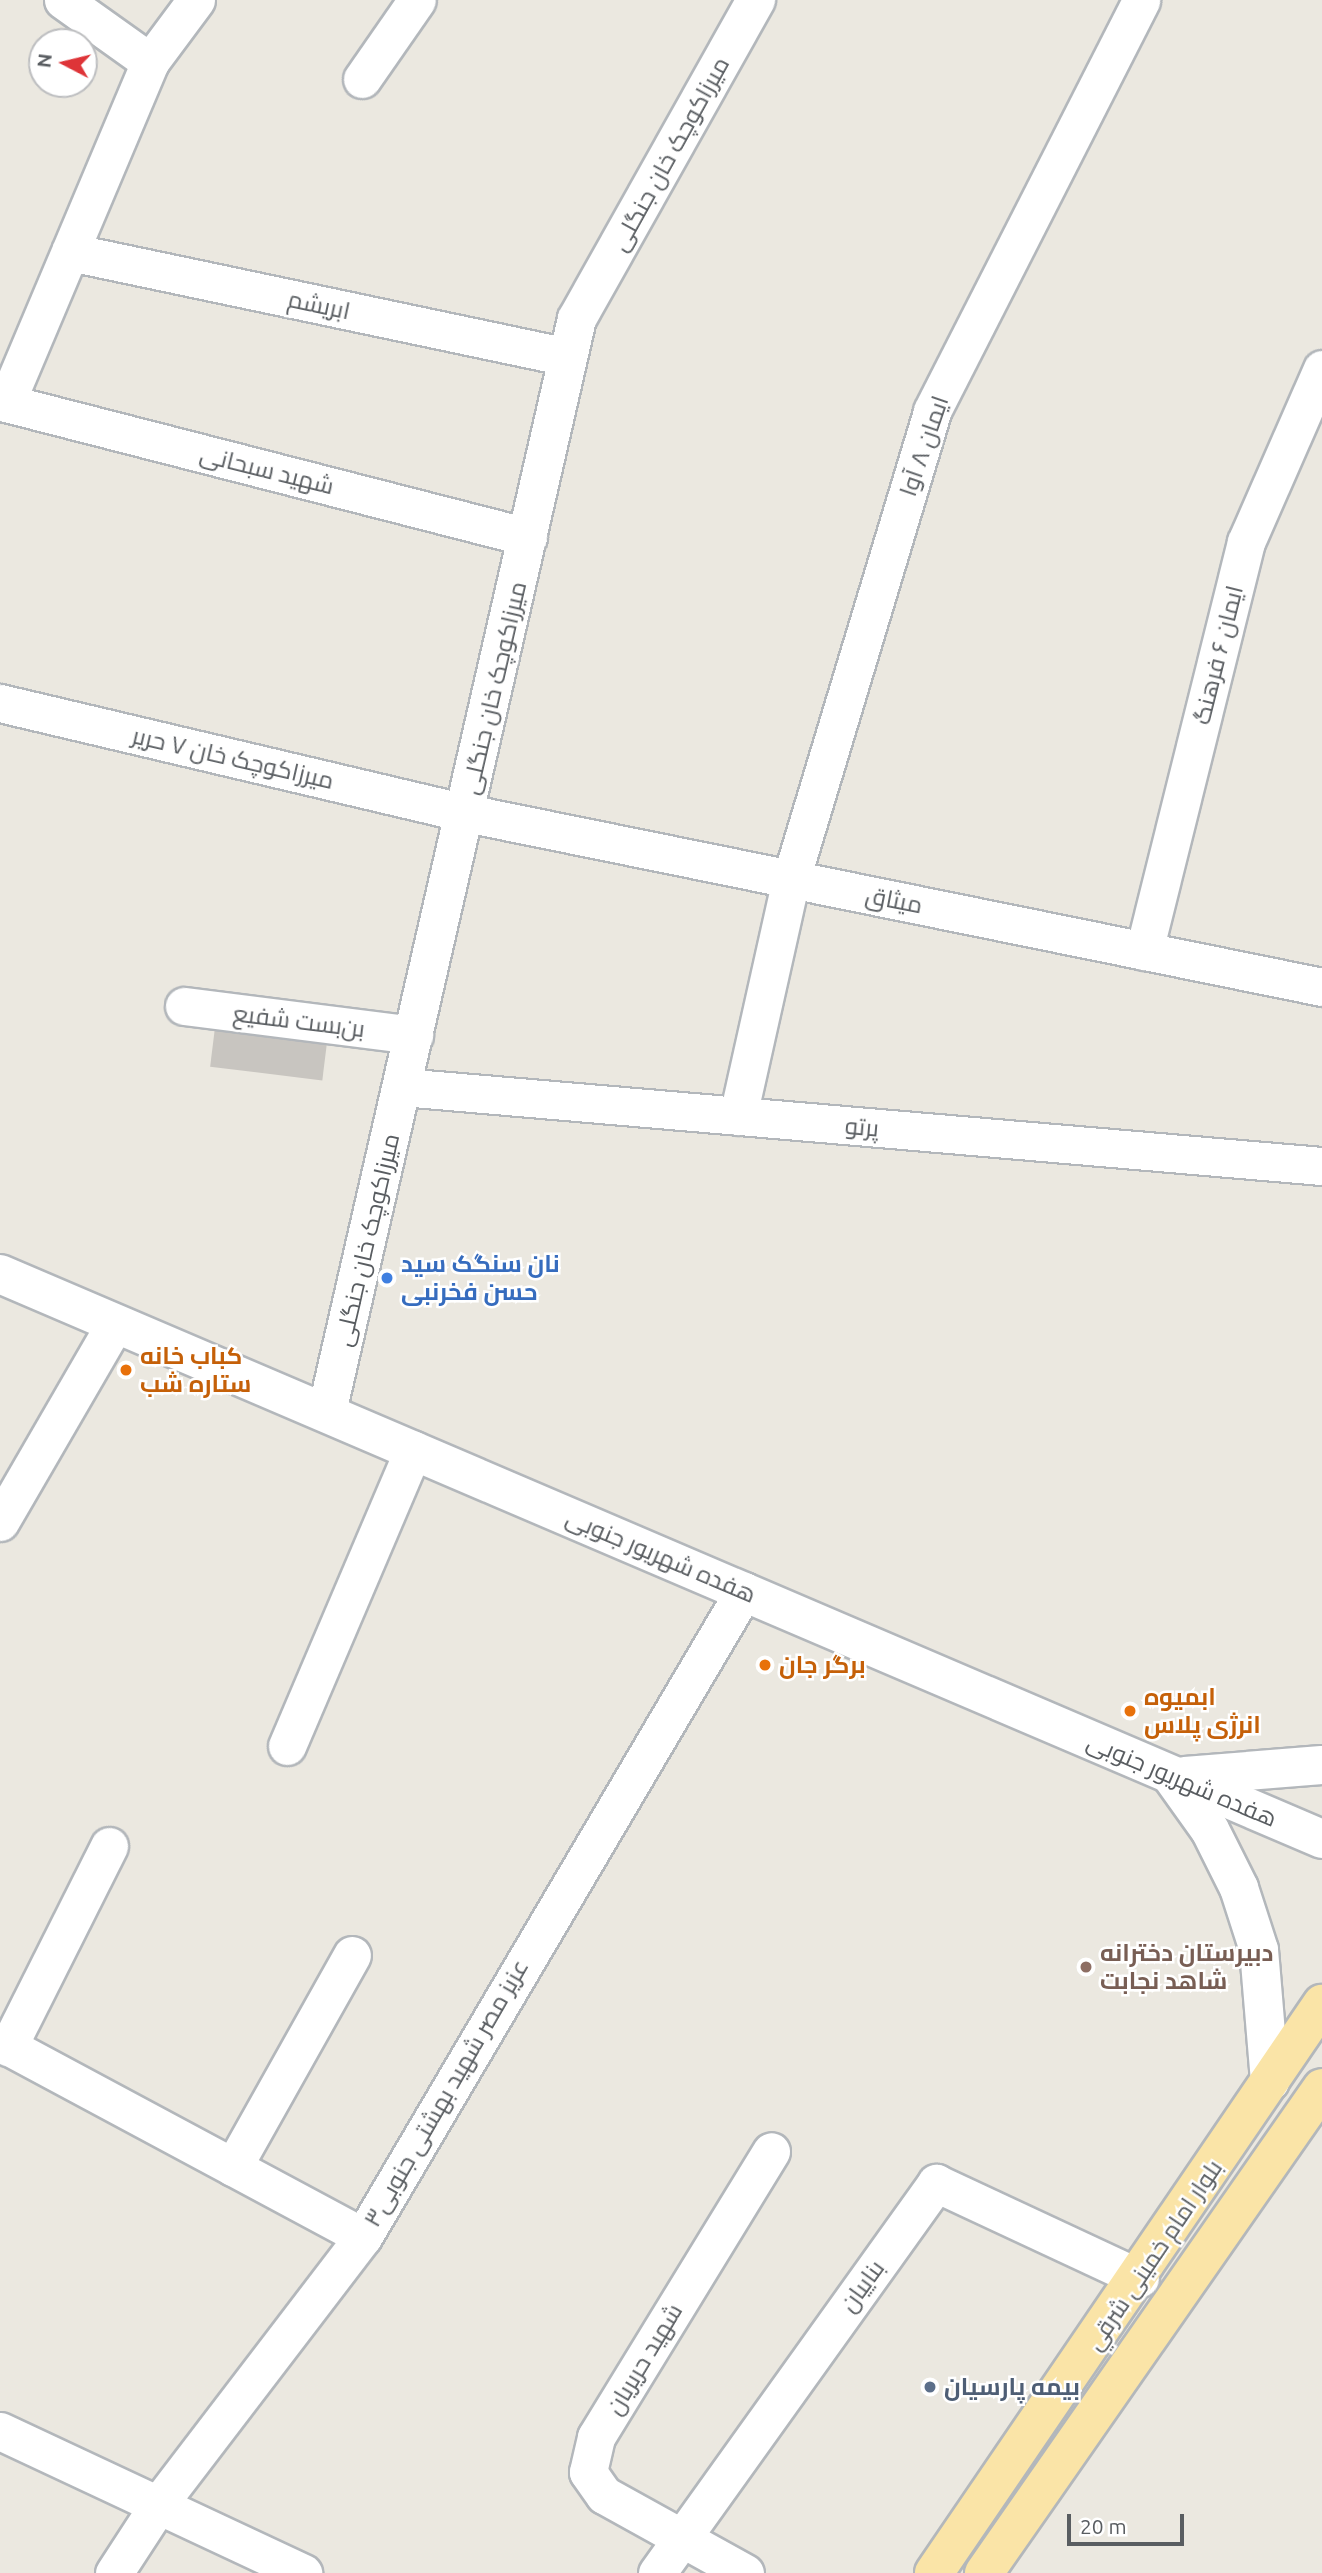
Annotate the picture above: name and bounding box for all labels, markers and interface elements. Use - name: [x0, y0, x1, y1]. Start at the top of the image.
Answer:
- north arrow: [28, 28, 98, 98]
- text: N: [32, 52, 56, 69]
- street label: میرزاکوچک خان جنگلی: [605, 52, 735, 256]
- street label: ابریشم: [285, 284, 353, 326]
- street label: ایمان ۸ آوا: [893, 392, 955, 500]
- street label: شهید سبحانی: [197, 439, 337, 501]
- street label: میرزاکوچک خان جنگلی: [455, 579, 533, 797]
- street label: ایمان ۶ فرهنگ: [1187, 583, 1249, 727]
- street label: میرزاکوچک خان ۷ حریر: [129, 721, 337, 795]
- street label: میثاق: [863, 880, 925, 920]
- street label: بن‌بست شفیع: [231, 999, 367, 1043]
- street label: پرتو: [844, 1111, 880, 1143]
- street label: میرزاکوچک خان جنگلی: [328, 1131, 406, 1349]
- place label: نان سنگک سید حسن فخرنبی: [401, 1250, 560, 1306]
- marker: نان سنگک سید حسن فخرنبی: [379, 1270, 395, 1286]
- place label: کباب خانه ستاره شب: [140, 1342, 251, 1398]
- marker: کباب خانه ستاره شب: [118, 1362, 134, 1378]
- street label: هفده شهریور جنوبی: [562, 1503, 760, 1609]
- place label: برگر جان: [779, 1651, 866, 1679]
- marker: برگر جان: [757, 1657, 773, 1673]
- place label: ابمیوه انرژی پلاس: [1144, 1683, 1261, 1739]
- marker: ابمیوه انرژی پلاس: [1122, 1703, 1138, 1719]
- street label: هفده شهریور جنوبی: [1083, 1727, 1281, 1833]
- place label: دبیرستان دخترانه شاهد نجابت: [1100, 1939, 1273, 1995]
- street label: عزیز مصر شهید بهشتی جنوبی۳: [358, 1954, 534, 2232]
- marker: دبیرستان دخترانه شاهد نجابت: [1078, 1959, 1094, 1975]
- street label: بلوار امام خمینی شرقي: [1080, 2154, 1228, 2356]
- street label: بناییان: [834, 2254, 890, 2318]
- street label: شهید حریریان: [600, 2298, 688, 2420]
- place label: بیمه پارسیان: [944, 2373, 1080, 2401]
- marker: بیمه پارسیان: [922, 2379, 938, 2395]
- scale bar: [1070, 2500, 1187, 2544]
- text: 20 m: [1080, 2514, 1127, 2538]

